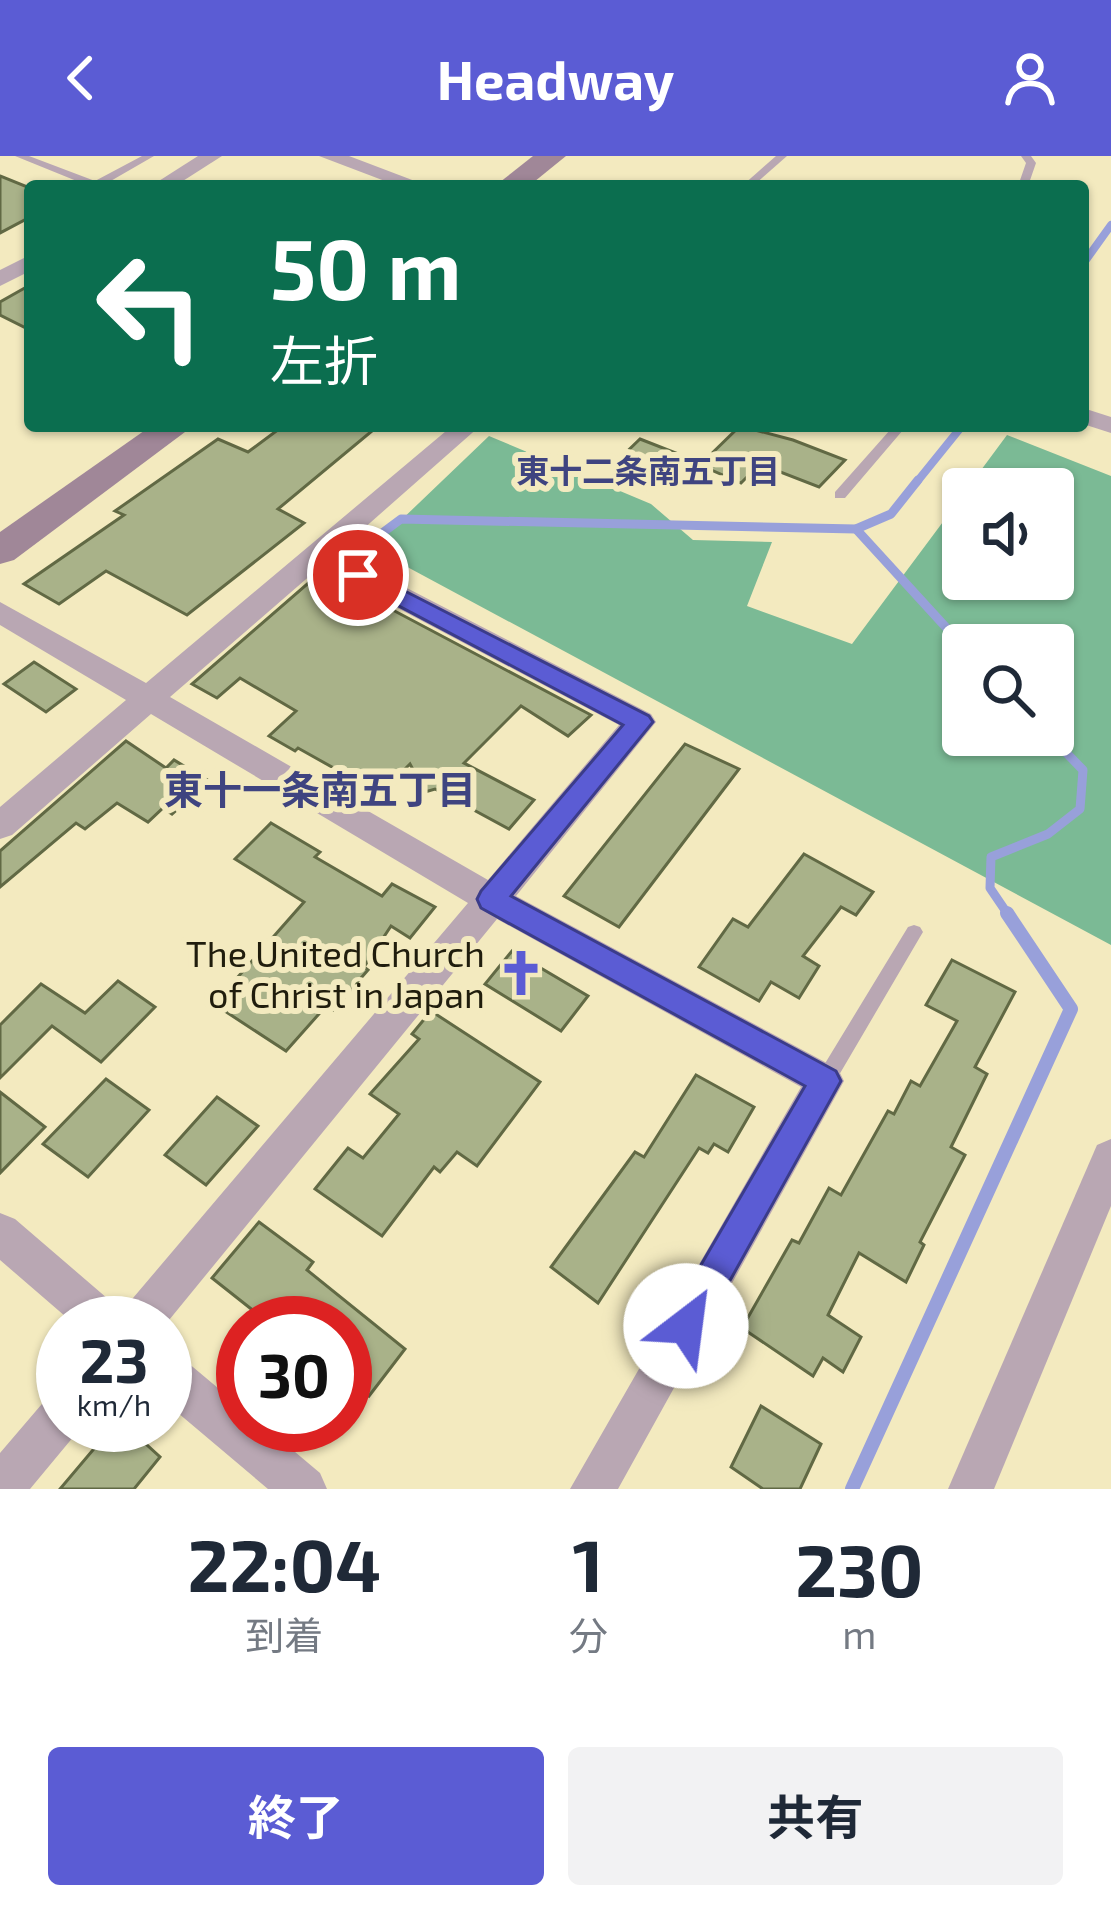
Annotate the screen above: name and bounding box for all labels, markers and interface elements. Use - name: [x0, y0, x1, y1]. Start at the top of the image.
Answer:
- icon: back: [48, 45, 114, 111]
- icon: person: [997, 45, 1063, 111]
- text: Headway: [437, 46, 674, 111]
- text: 50 m: [270, 216, 462, 317]
- icon: left: [72, 228, 228, 384]
- text: 左折: [270, 327, 378, 392]
- district label: 東十二条南五丁目: [516, 450, 780, 490]
- map controls: [942, 468, 1074, 756]
- button: sound: [942, 468, 1074, 600]
- pin: [307, 524, 409, 626]
- icon: arrive: [325, 542, 391, 608]
- button: search: [942, 624, 1074, 756]
- district label: 東十一条南五丁目: [164, 765, 476, 812]
- place label: The United Church of Christ in Japan: [186, 931, 485, 1015]
- church icon: The United Church of Christ in Japan: [496, 948, 546, 998]
- position arrow: [623, 1263, 749, 1389]
- speed limit sign: 30: [216, 1296, 372, 1452]
- text: 23: [80, 1323, 148, 1395]
- text: km/h: [77, 1386, 151, 1422]
- text: 22:04: [188, 1520, 381, 1606]
- text: 1: [573, 1520, 604, 1606]
- text: 230: [795, 1525, 923, 1611]
- text: m: [842, 1610, 876, 1657]
- text: 到着: [245, 1611, 323, 1658]
- text: 分: [569, 1611, 608, 1658]
- button: 終了: [48, 1747, 544, 1885]
- button: 共有: [568, 1747, 1063, 1885]

